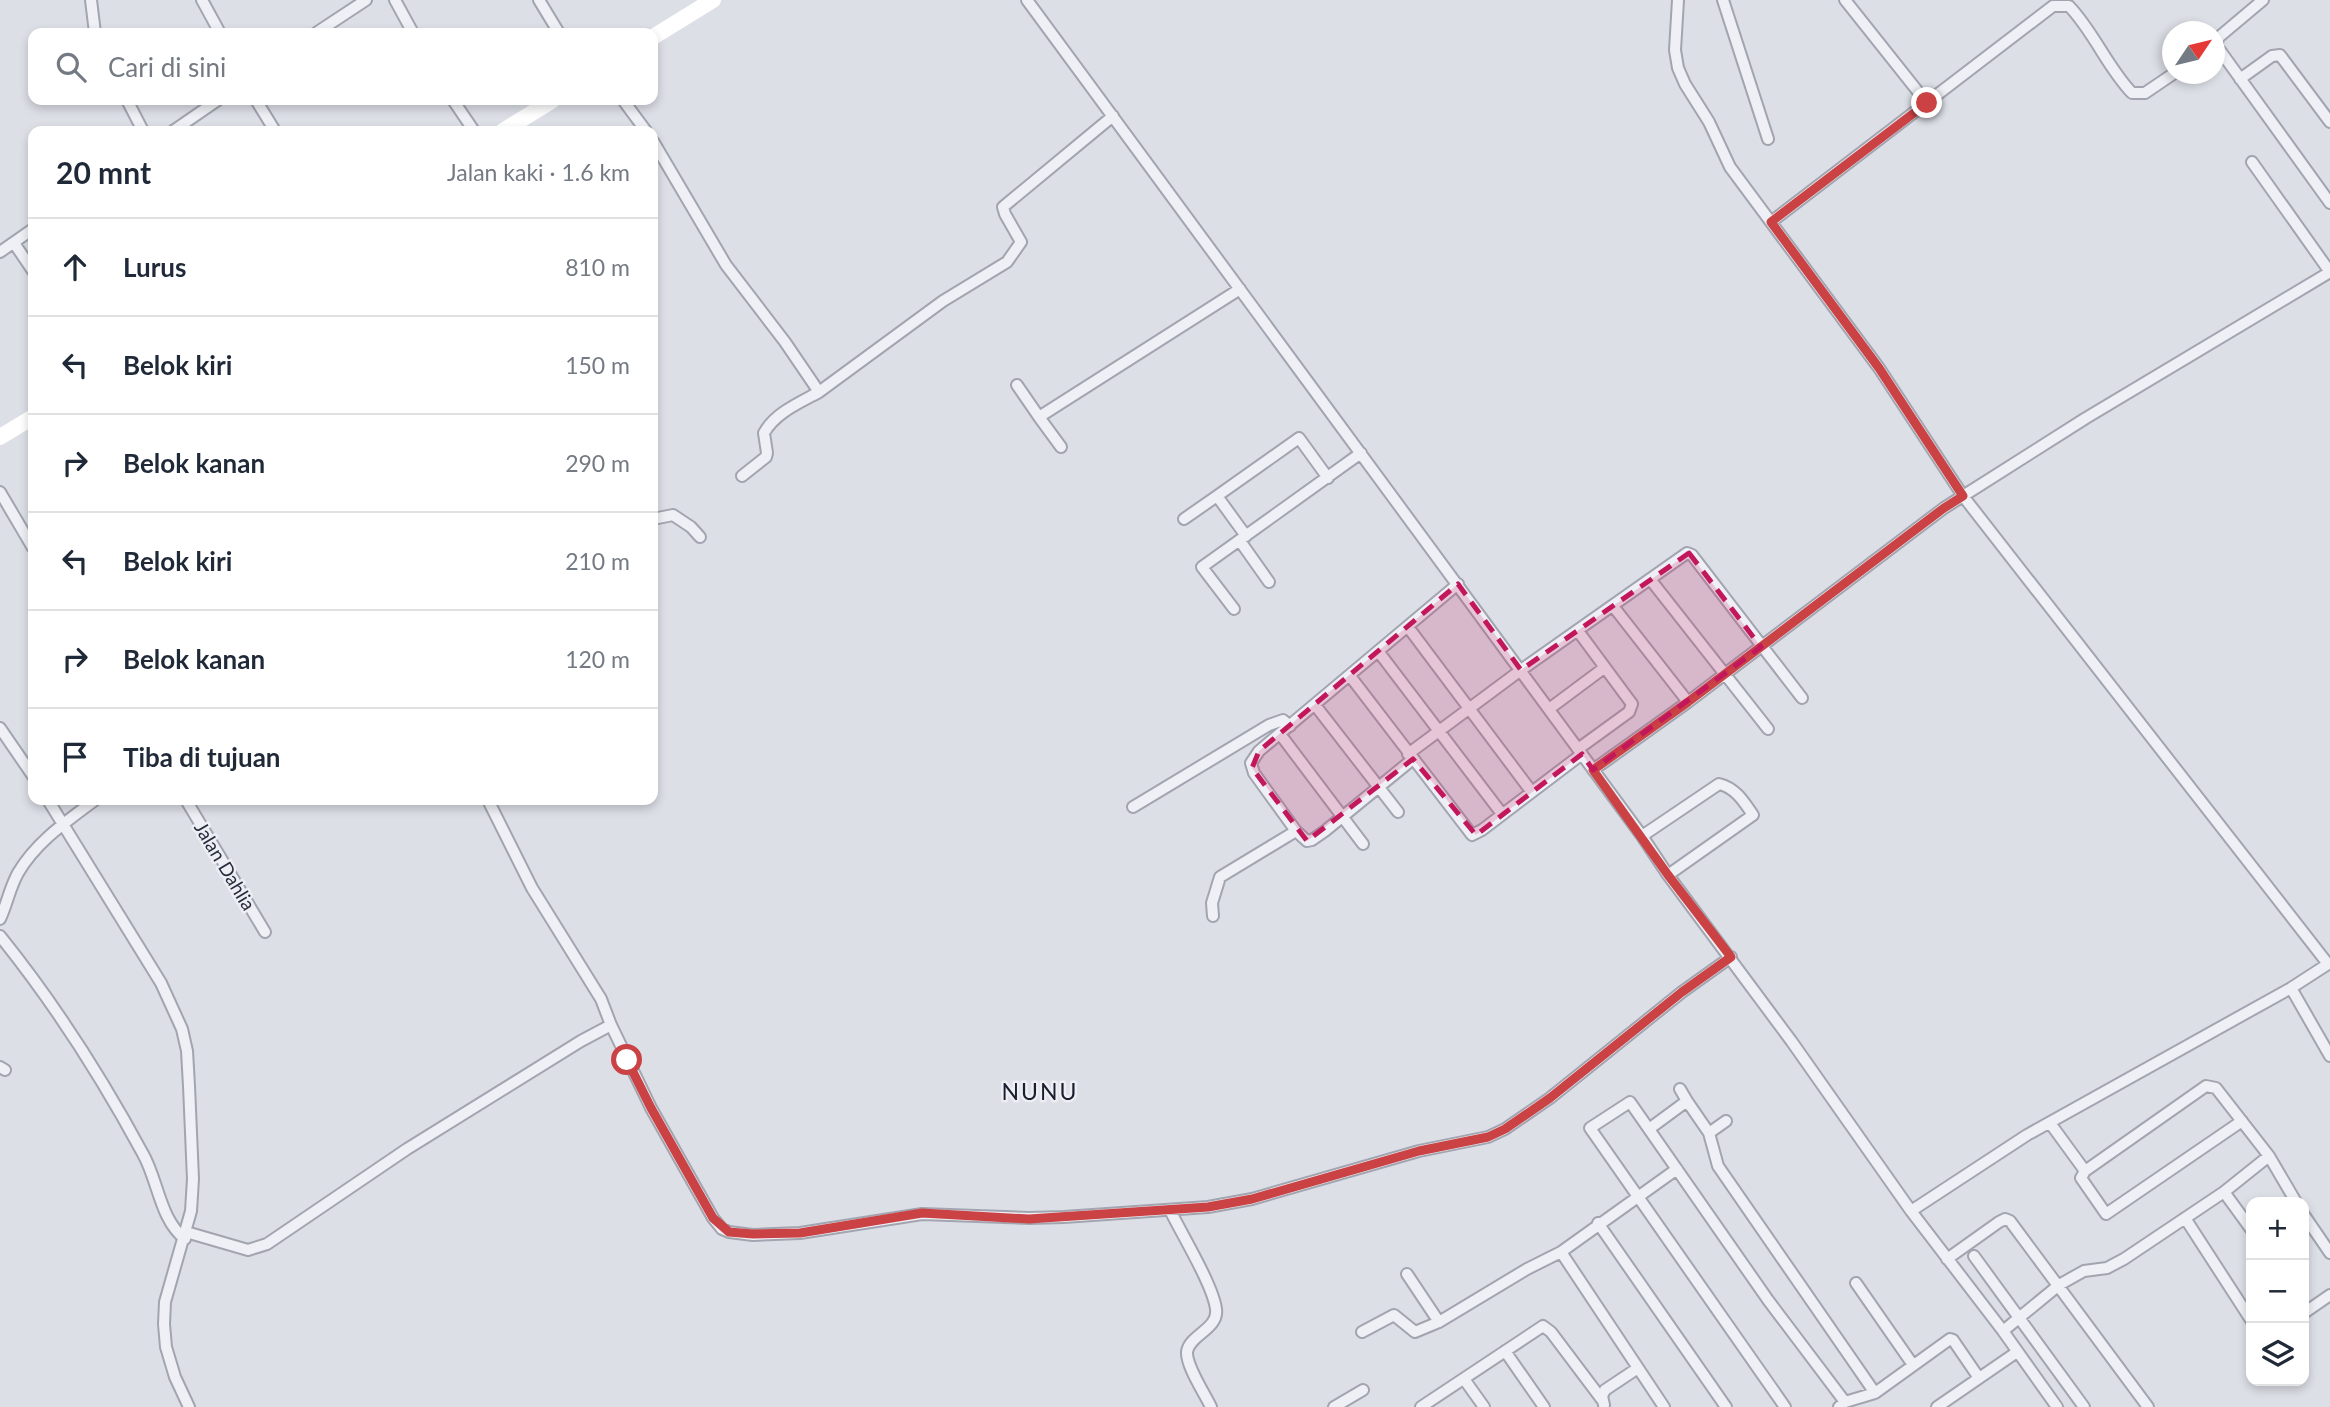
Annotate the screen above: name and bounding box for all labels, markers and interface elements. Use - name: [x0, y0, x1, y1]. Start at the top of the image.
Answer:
- north arrow: [2162, 21, 2225, 84]
- search box: [28, 28, 658, 105]
- icon: search: [52, 48, 90, 86]
- text: Cari di sini: [108, 51, 226, 83]
- route end: [1911, 87, 1942, 118]
- text: 20 mnt: [56, 154, 151, 190]
- text: Jalan kaki · 1.6 km: [447, 158, 630, 186]
- icon: ahead: [56, 248, 94, 286]
- text: Lurus: [123, 251, 186, 283]
- text: 810 m: [565, 253, 630, 281]
- icon: left: [56, 346, 94, 384]
- text: Belok kiri: [123, 349, 232, 381]
- text: 150 m: [565, 351, 630, 379]
- icon: right: [56, 444, 94, 482]
- text: Belok kanan: [123, 447, 265, 479]
- text: 290 m: [565, 449, 630, 477]
- icon: left: [56, 542, 94, 580]
- text: Belok kiri: [123, 545, 232, 577]
- text: 210 m: [565, 547, 630, 575]
- icon: right: [56, 640, 94, 678]
- text: Belok kanan: [123, 643, 265, 675]
- text: 120 m: [565, 645, 630, 673]
- icon: arrive: [56, 738, 94, 776]
- text: Tiba di tujuan: [123, 741, 281, 773]
- street label: Jalan Dahlia: [190, 817, 261, 914]
- route start: [611, 1044, 642, 1075]
- district label: NUNU: [1002, 1077, 1078, 1105]
- map controls: [2246, 1197, 2309, 1386]
- button: +: [2246, 1197, 2309, 1260]
- button: −: [2246, 1260, 2309, 1323]
- button: layers: [2246, 1323, 2309, 1386]

